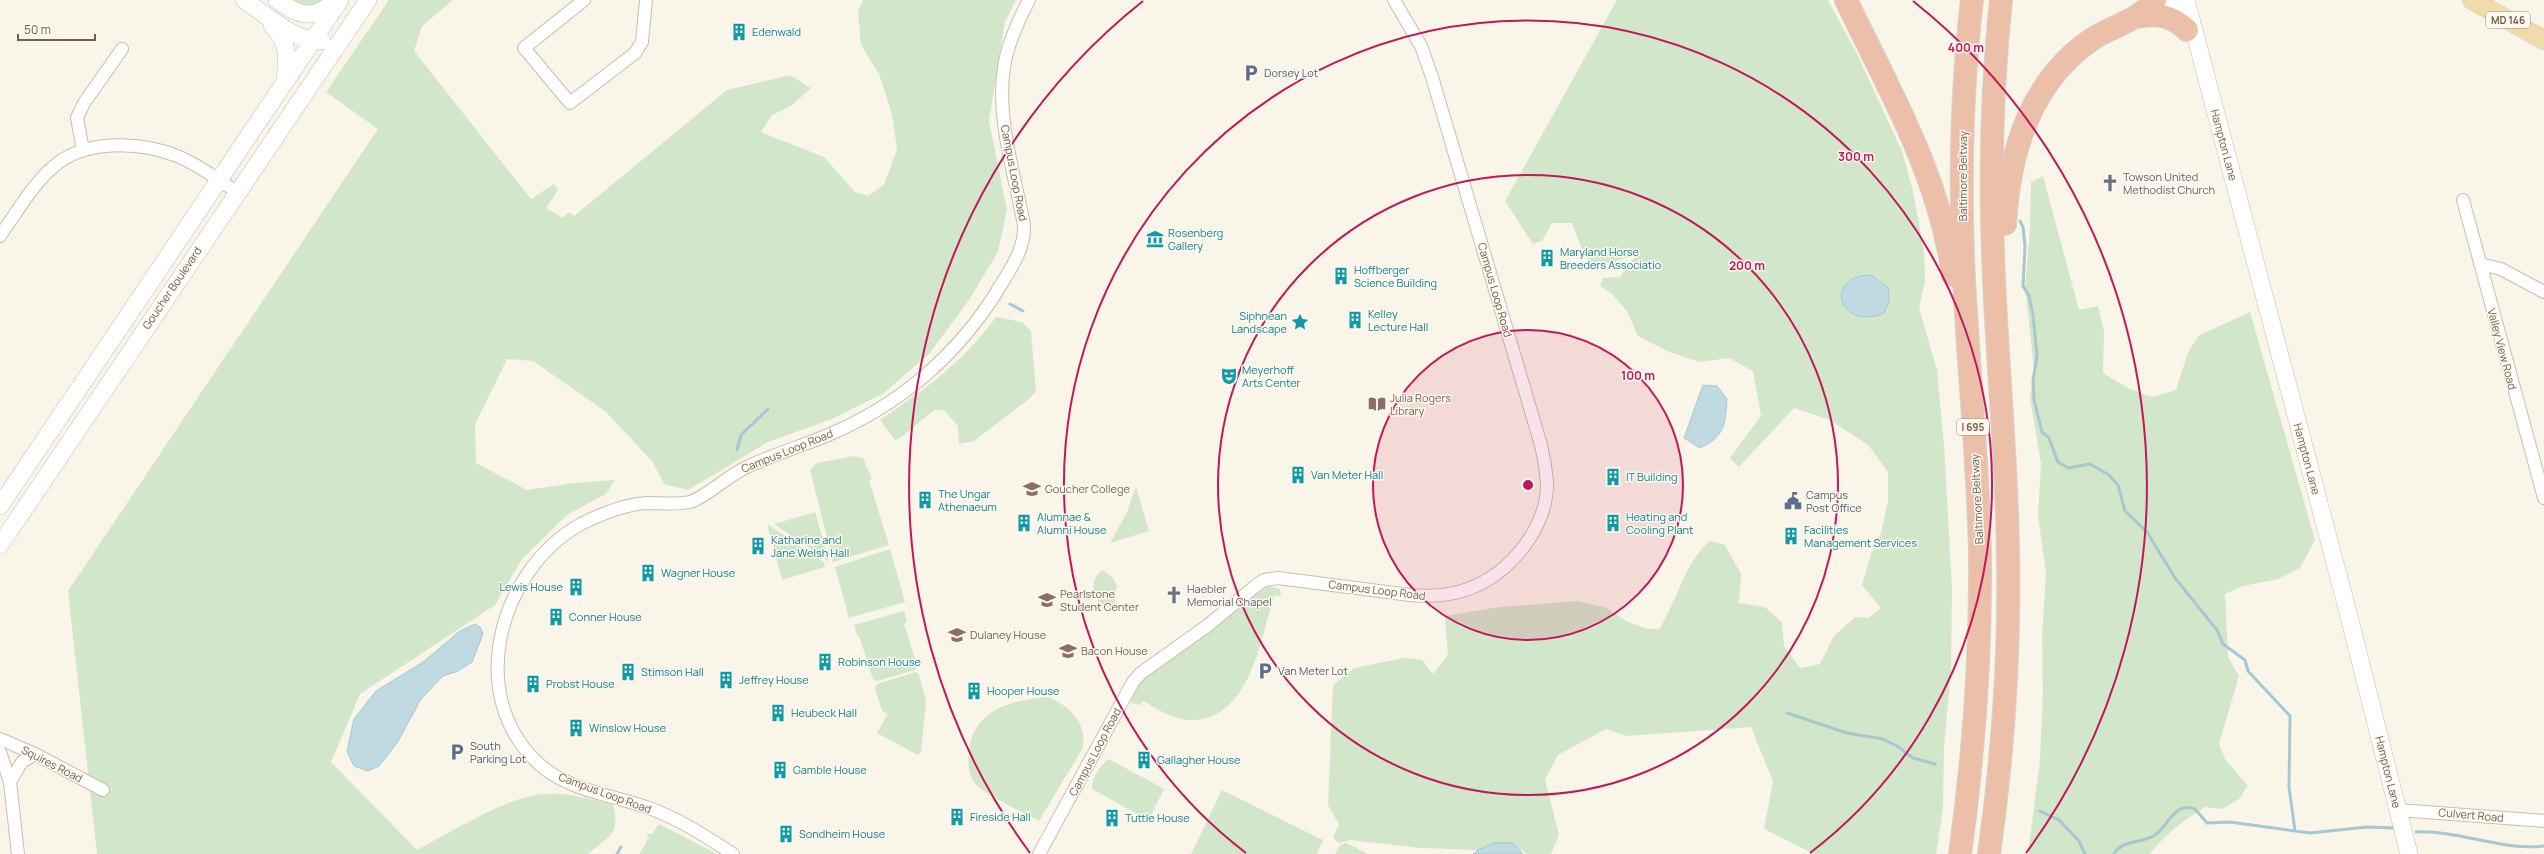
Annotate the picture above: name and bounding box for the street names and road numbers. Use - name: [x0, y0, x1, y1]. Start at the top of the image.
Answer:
- road number: MD 146: [2486, 12, 2530, 28]
- street label: Hampton Lane: [2208, 107, 2241, 183]
- street label: Campus Loop Road: [998, 123, 1031, 222]
- street label: Baltimore Beltway: [1955, 131, 1970, 221]
- street label: Campus Loop Road: [1475, 241, 1516, 339]
- street label: Goucher Boulevard: [138, 244, 205, 332]
- street label: Valley View Road: [2484, 307, 2521, 391]
- road number: I 695: [1957, 419, 1989, 435]
- street label: Hampton Lane: [2291, 421, 2324, 497]
- street label: Campus Loop Road: [739, 425, 835, 476]
- street label: Baltimore Beltway: [1967, 453, 1986, 545]
- street label: Campus Loop Road: [1328, 576, 1426, 603]
- street label: Campus Loop Road: [1065, 705, 1124, 798]
- street label: Hampton Lane: [2372, 734, 2405, 810]
- street label: Squires Road: [19, 742, 85, 785]
- street label: Campus Loop Road: [557, 769, 654, 816]
- street label: Culvert Road: [2438, 804, 2504, 825]

